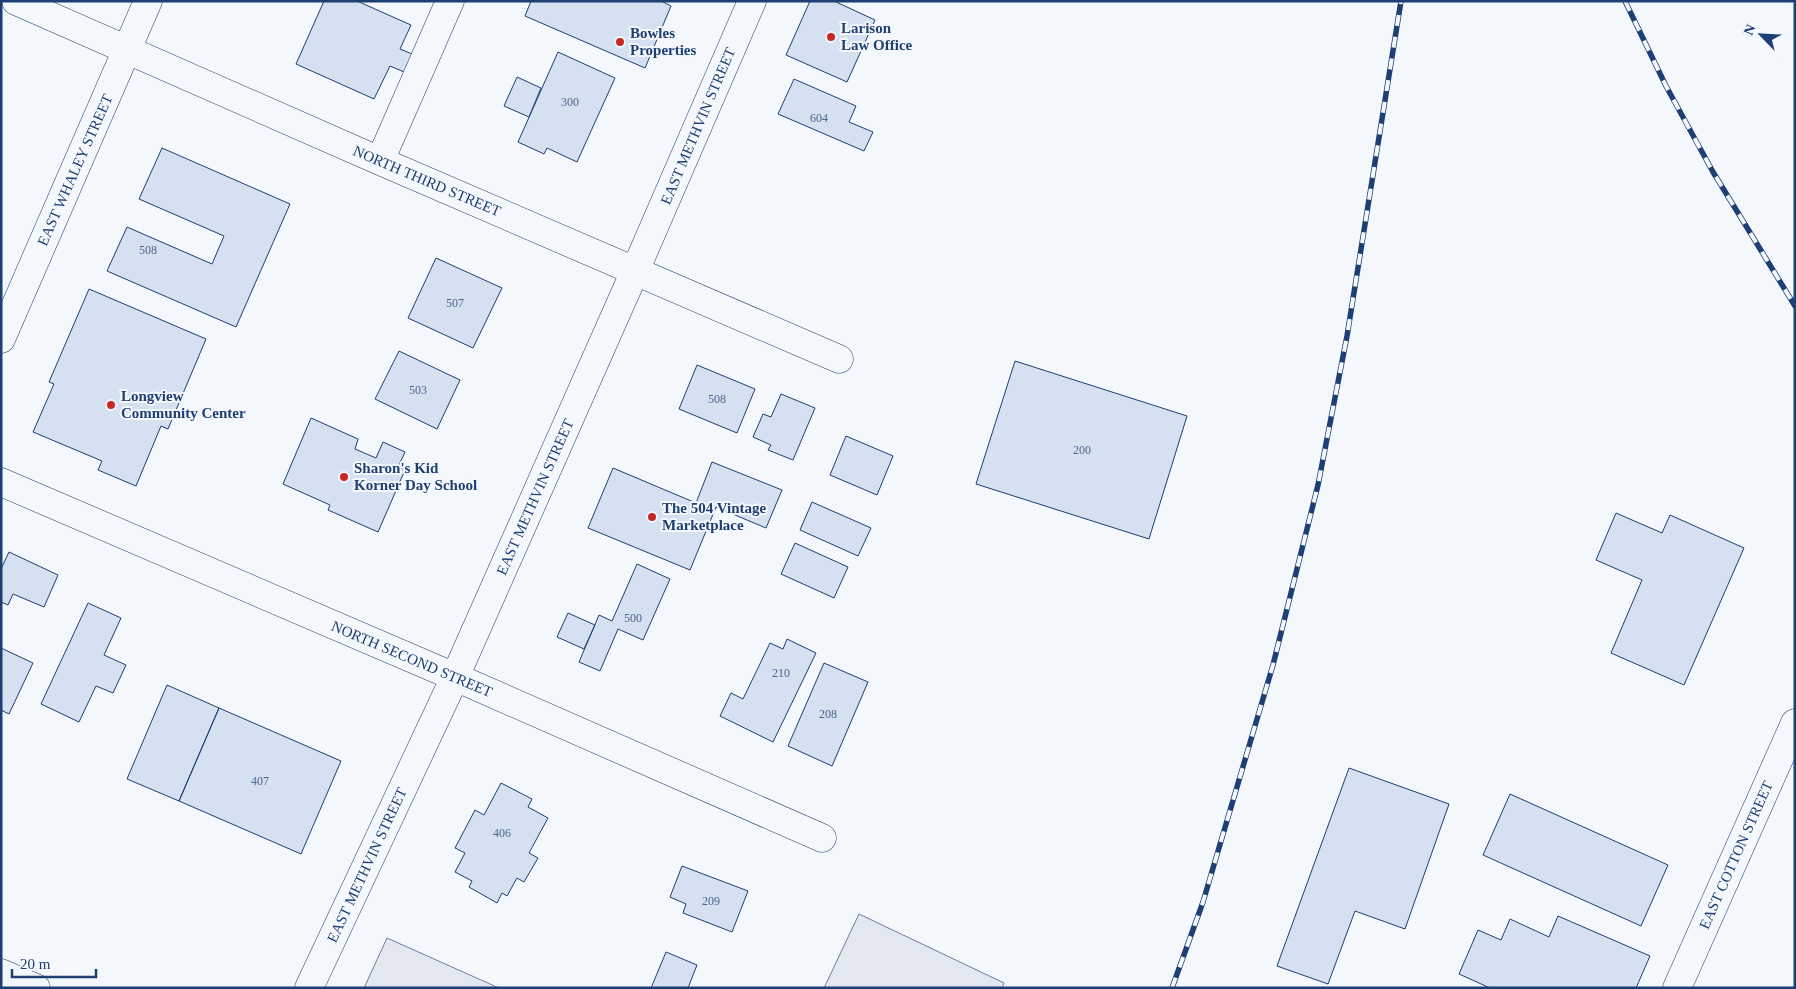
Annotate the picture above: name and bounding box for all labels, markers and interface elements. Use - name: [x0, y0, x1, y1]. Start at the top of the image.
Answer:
- north arrow: [1736, 10, 1786, 60]
- place label: Larison Law Office: [841, 20, 913, 53]
- text: N: [1741, 22, 1758, 38]
- place label: Bowles Properties: [630, 25, 697, 58]
- marker: Larison Law Office: [825, 31, 837, 43]
- marker: Bowles Properties: [614, 36, 626, 48]
- street label: EAST METHVIN STREET: [658, 45, 738, 207]
- street label: EAST WHALEY STREET: [34, 92, 116, 248]
- house number: 300: [561, 95, 579, 109]
- house number: 604: [810, 111, 828, 125]
- street label: NORTH THIRD STREET: [351, 143, 503, 219]
- house number: 508: [139, 243, 157, 257]
- house number: 507: [446, 296, 464, 310]
- house number: 503: [409, 383, 427, 397]
- place label: Longview Community Center: [121, 388, 246, 421]
- house number: 508: [708, 392, 726, 406]
- marker: Longview Community Center: [105, 399, 117, 411]
- street label: EAST METHVIN STREET: [493, 417, 577, 577]
- house number: 200: [1073, 443, 1091, 457]
- place label: Sharon's Kid Korner Day School: [354, 460, 477, 493]
- marker: Sharon's Kid Korner Day School: [338, 471, 350, 483]
- place label: The 504 Vintage Marketplace: [662, 500, 767, 533]
- marker: The 504 Vintage Marketplace: [646, 511, 658, 523]
- house number: 500: [624, 611, 642, 625]
- street label: NORTH SECOND STREET: [329, 618, 495, 700]
- house number: 210: [772, 666, 790, 680]
- house number: 208: [819, 707, 837, 721]
- house number: 407: [251, 774, 269, 788]
- street label: EAST COTTON STREET: [1696, 779, 1776, 931]
- street label: EAST METHVIN STREET: [324, 785, 410, 945]
- house number: 406: [493, 826, 511, 840]
- house number: 209: [702, 894, 720, 908]
- scale bar: [12, 946, 96, 978]
- text: 20 m: [20, 956, 51, 972]

